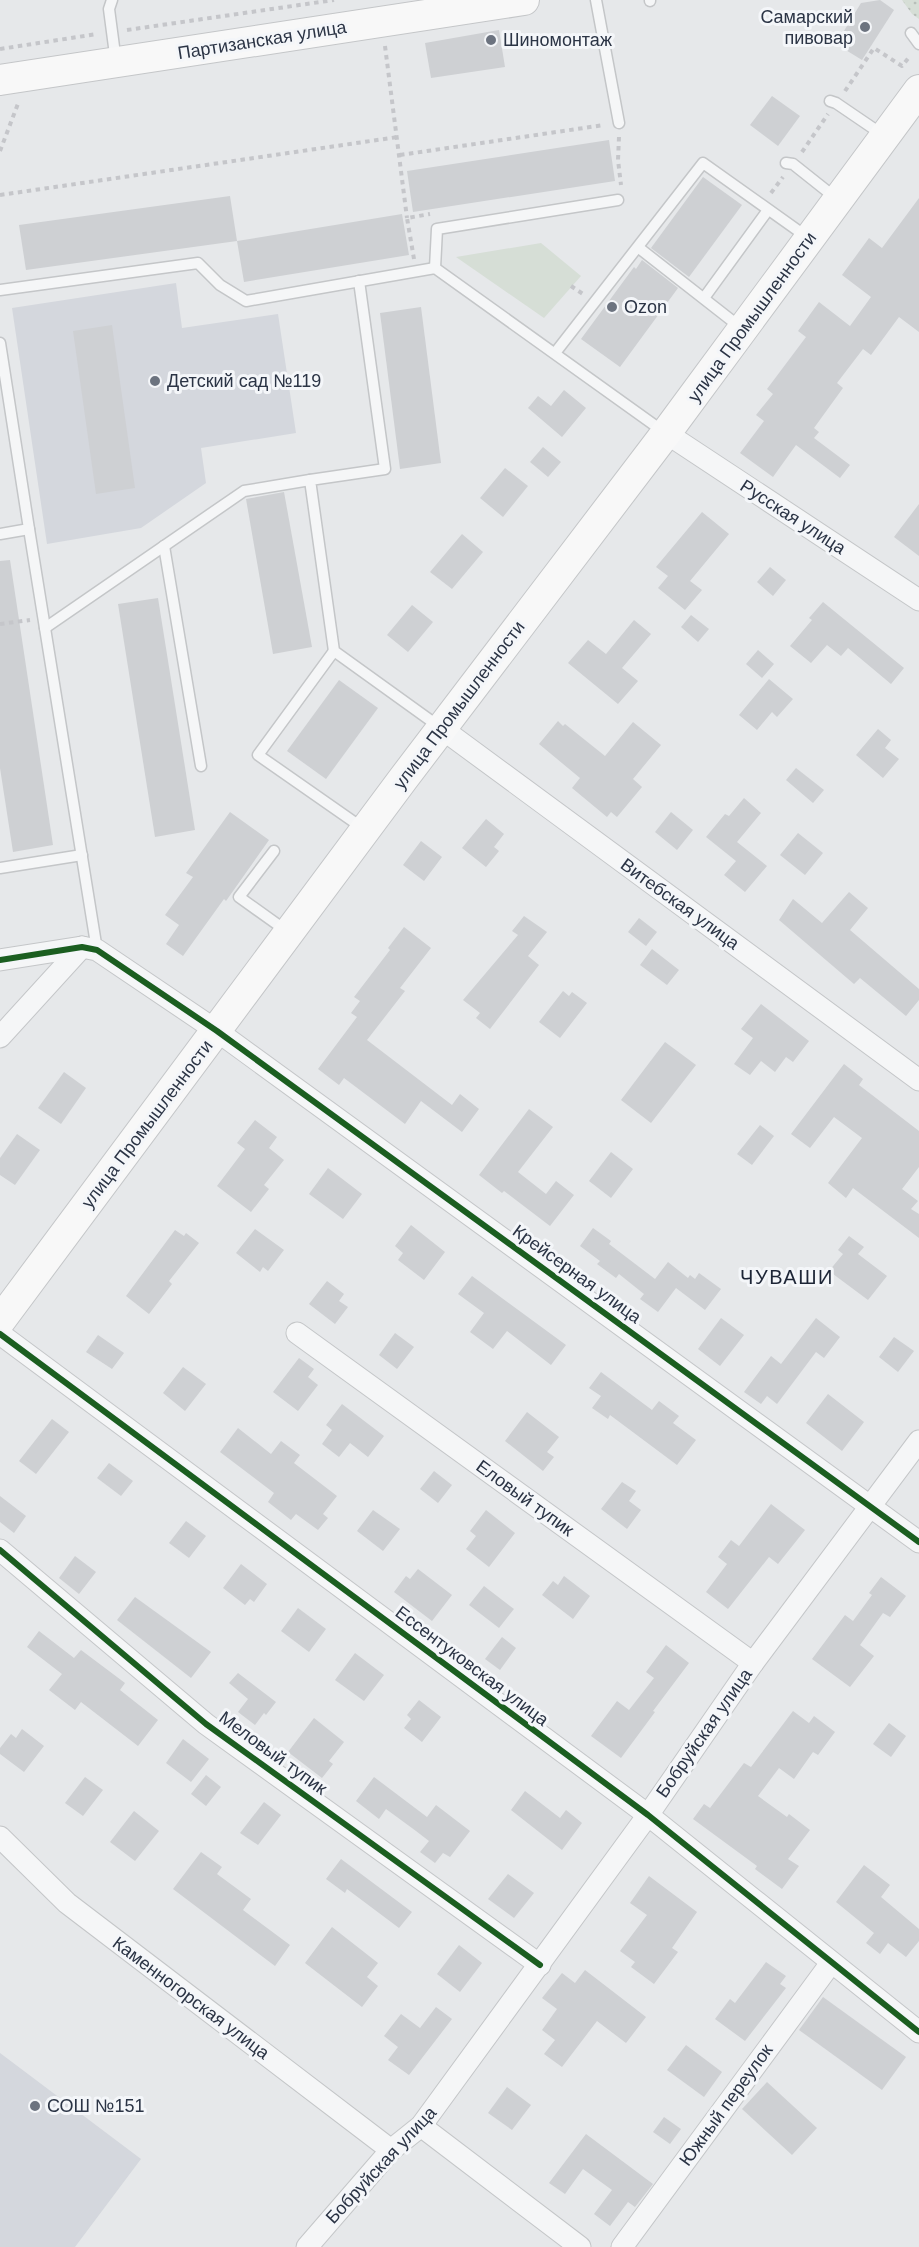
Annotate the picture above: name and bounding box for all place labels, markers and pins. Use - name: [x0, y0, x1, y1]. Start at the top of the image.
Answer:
- place label: Самарский пивовар: [760, 7, 853, 48]
- marker: Самарский пивовар: [858, 20, 872, 34]
- place label: Шиномонтаж: [503, 30, 612, 50]
- marker: Шиномонтаж: [484, 33, 498, 47]
- place label: Ozon: [624, 297, 667, 317]
- marker: Ozon: [605, 300, 619, 314]
- place label: Детский сад №119: [167, 371, 321, 391]
- marker: Детский сад №119: [148, 374, 162, 388]
- place label: СОШ №151: [47, 2096, 144, 2116]
- marker: СОШ №151: [28, 2099, 42, 2113]

